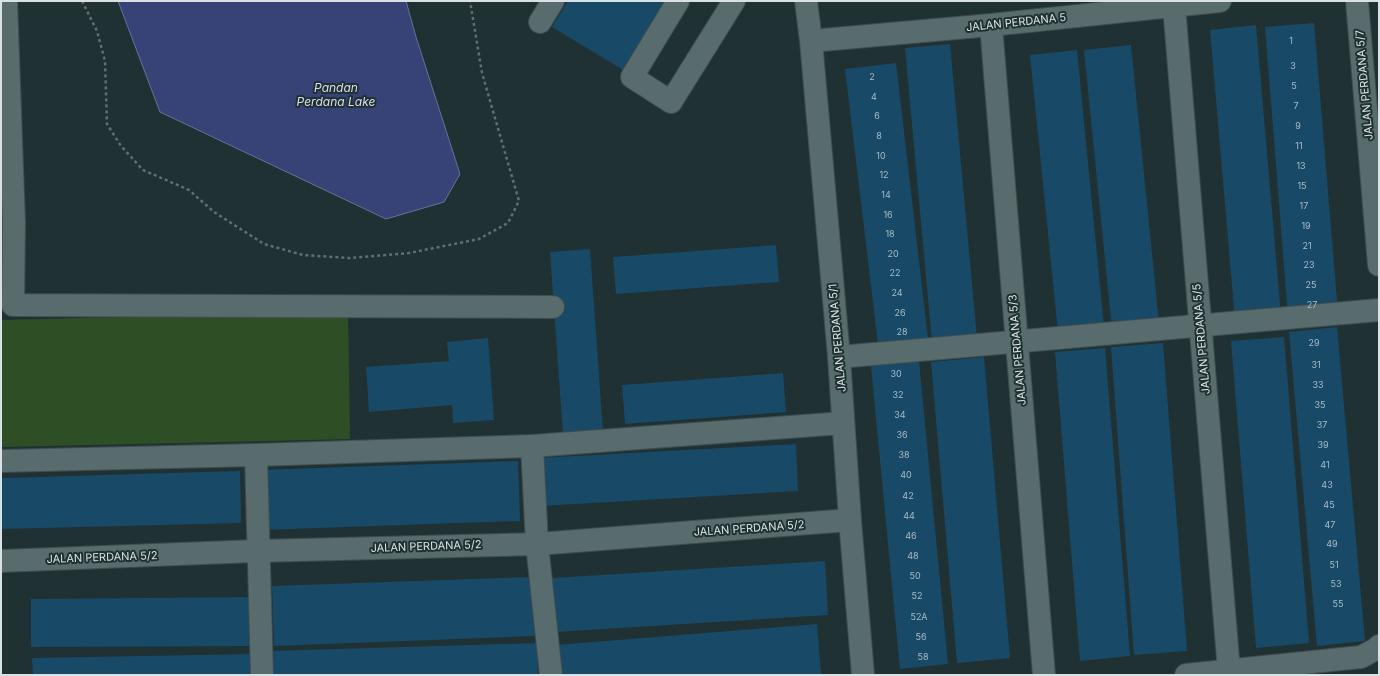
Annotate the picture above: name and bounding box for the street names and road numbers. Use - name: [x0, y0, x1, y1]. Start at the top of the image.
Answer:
- street label: JALAN PERDANA 5: [965, 10, 1067, 34]
- street label: JALAN PERDANA 5/7: [1352, 29, 1376, 141]
- street label: JALAN PERDANA 5/1: [825, 283, 849, 393]
- street label: JALAN PERDANA 5/5: [1189, 283, 1213, 395]
- street label: JALAN PERDANA 5/3: [1005, 294, 1029, 406]
- street label: JALAN PERDANA 5/2: [693, 517, 805, 539]
- street label: JALAN PERDANA 5/2: [370, 537, 482, 555]
- street label: JALAN PERDANA 5/2: [46, 548, 158, 566]

